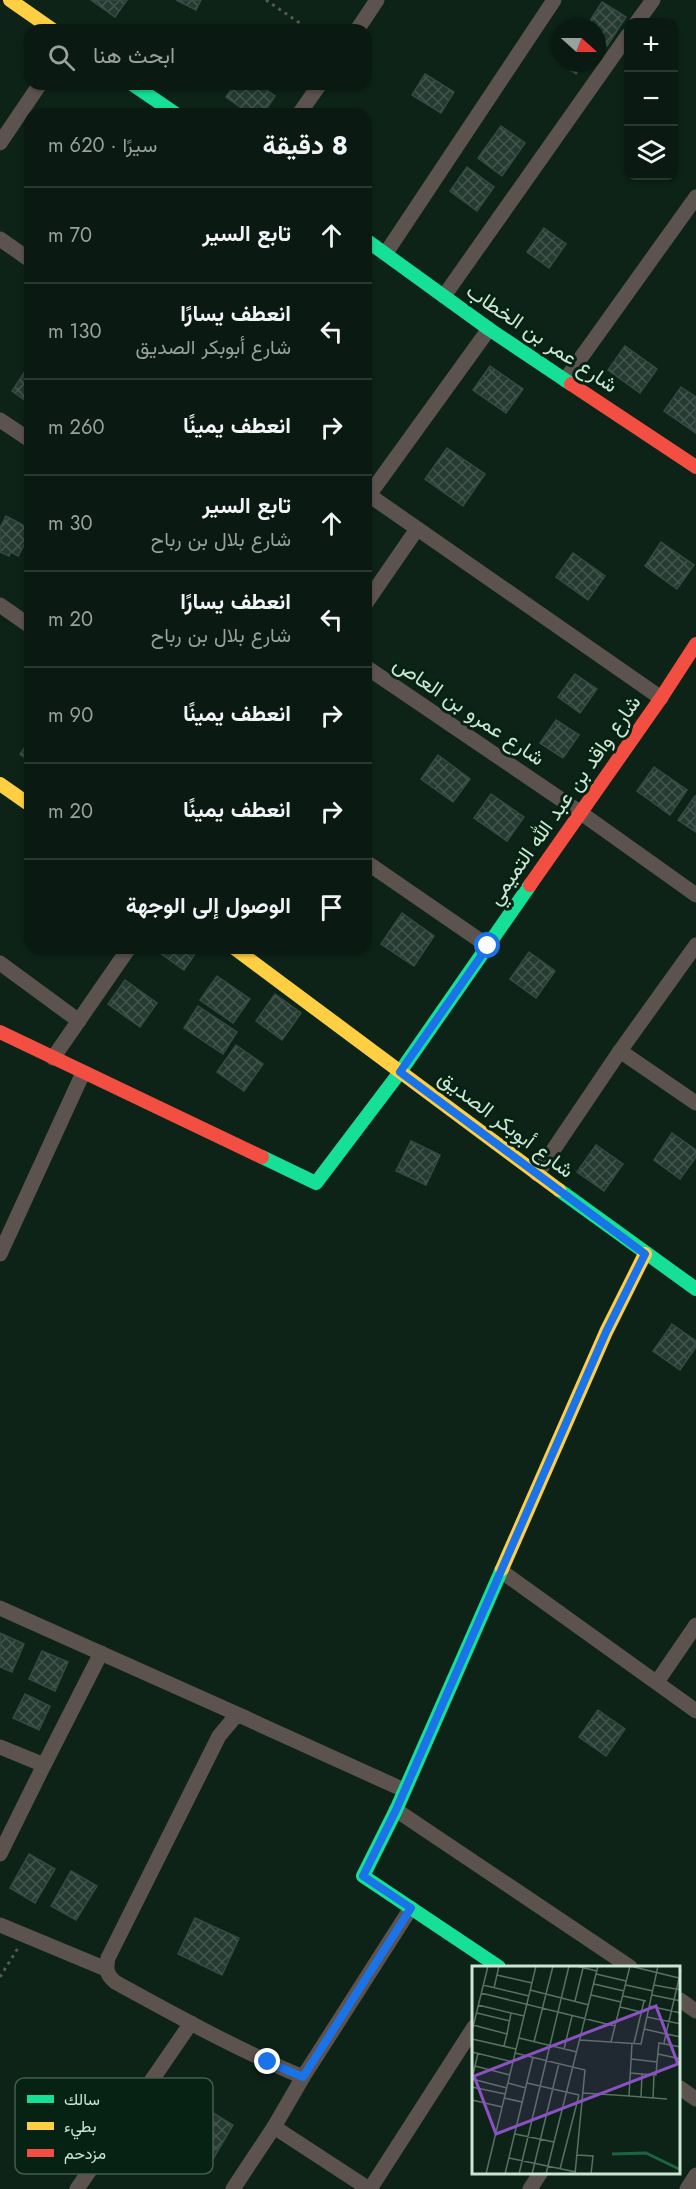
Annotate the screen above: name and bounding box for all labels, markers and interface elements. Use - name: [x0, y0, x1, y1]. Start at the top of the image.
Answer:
- north arrow: [552, 18, 606, 72]
- map controls: [624, 18, 678, 180]
- button: +: [624, 18, 678, 72]
- search box: [24, 24, 372, 90]
- text: ابحث هنا: [93, 39, 175, 71]
- icon: search: [45, 41, 78, 74]
- button: −: [624, 72, 678, 126]
- text: 8 دقيقة: [263, 126, 348, 164]
- button: layers: [624, 126, 678, 180]
- text: سيرًا · 620 m: [48, 131, 157, 160]
- text: تابع السير: [202, 217, 291, 249]
- icon: ahead: [315, 219, 348, 252]
- text: 70 m: [48, 221, 92, 250]
- street label: شارع عمر بن الخطاب: [460, 276, 624, 400]
- text: انعطف يسارًا: [180, 297, 291, 329]
- icon: left: [315, 315, 348, 348]
- text: 130 m: [48, 317, 102, 346]
- text: شارع أبوبكر الصديق: [136, 333, 291, 362]
- text: انعطف يمينًا: [183, 409, 291, 441]
- icon: right: [315, 411, 348, 444]
- text: 260 m: [48, 413, 105, 442]
- text: تابع السير: [202, 489, 291, 521]
- icon: ahead: [315, 507, 348, 540]
- text: 30 m: [48, 509, 93, 538]
- text: شارع بلال بن رباح: [151, 525, 291, 554]
- text: انعطف يسارًا: [180, 585, 291, 617]
- icon: left: [315, 603, 348, 636]
- text: 20 m: [48, 605, 93, 634]
- text: شارع بلال بن رباح: [151, 621, 291, 650]
- street label: شارع عمرو بن العاص: [387, 649, 551, 773]
- street label: شارع واقد بن عبد الله التميمي: [480, 689, 650, 912]
- text: انعطف يمينًا: [183, 697, 291, 729]
- icon: right: [315, 699, 348, 732]
- text: 90 m: [48, 701, 93, 730]
- text: انعطف يمينًا: [183, 793, 291, 825]
- icon: right: [315, 795, 348, 828]
- text: 20 m: [48, 797, 93, 826]
- text: الوصول إلى الوجهة: [126, 889, 291, 921]
- icon: arrive: [315, 891, 348, 924]
- route start: [474, 932, 500, 958]
- street label: شارع أبوبكر الصديق: [432, 1063, 580, 1185]
- inset map: [472, 1966, 681, 2174]
- route end: [254, 2048, 280, 2074]
- legend: [15, 2078, 213, 2174]
- text: سالك: [64, 2088, 100, 2111]
- text: بطيء: [64, 2115, 96, 2140]
- text: مزدحم: [64, 2142, 106, 2165]

